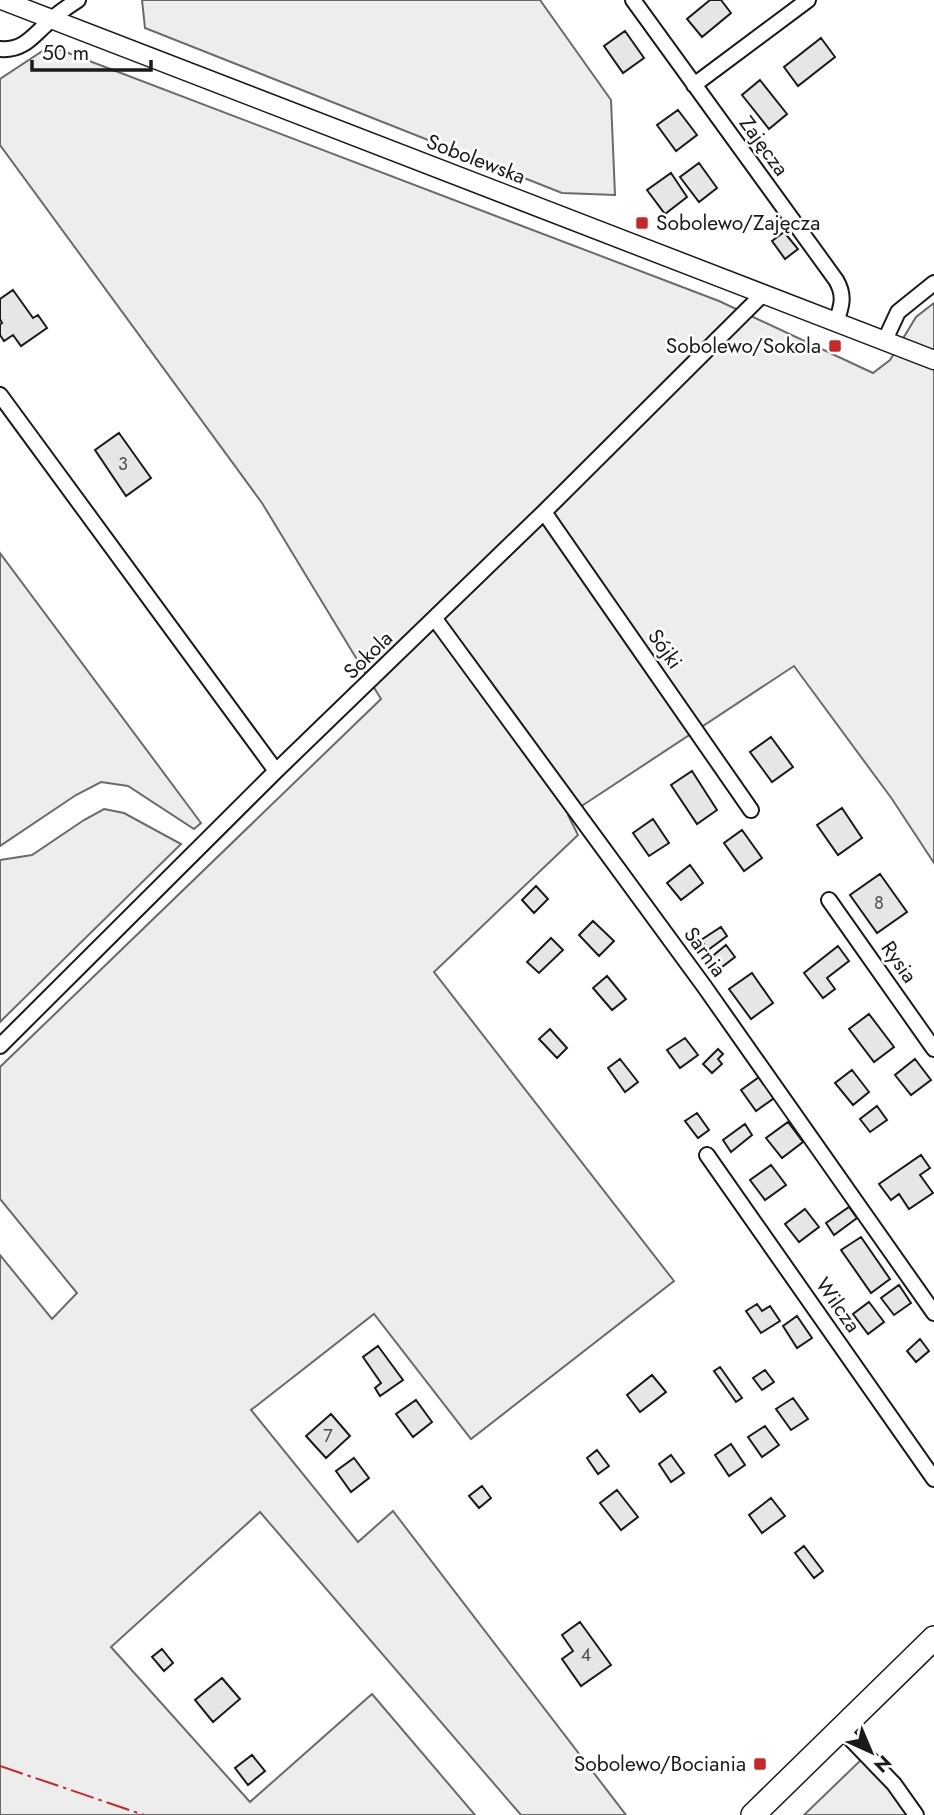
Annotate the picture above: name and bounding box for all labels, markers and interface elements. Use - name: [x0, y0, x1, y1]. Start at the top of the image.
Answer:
- scale bar: [32, 28, 150, 72]
- text: 50 m: [42, 38, 89, 68]
- street label: Zajęcza: [732, 110, 796, 182]
- street label: Sobolewska: [422, 126, 530, 192]
- place label: Sobolewo/Zajęcza: [656, 208, 820, 238]
- marker: Sobolewo/Zajęcza: [634, 215, 650, 231]
- place label: Sobolewo/Sokola: [666, 331, 821, 361]
- marker: Sobolewo/Sokola: [827, 338, 843, 354]
- house number: 3: [118, 451, 128, 477]
- street label: Sójki: [640, 623, 690, 675]
- street label: Sokola: [337, 624, 399, 686]
- house number: 8: [874, 890, 884, 916]
- street label: Sarnia: [677, 921, 733, 983]
- street label: Rysia: [874, 935, 924, 989]
- street label: Wilcza: [808, 1271, 868, 1339]
- house number: 7: [323, 1423, 333, 1449]
- house number: 4: [581, 1642, 591, 1668]
- north arrow: [836, 1717, 906, 1787]
- place label: Sobolewo/Bociania: [574, 1749, 746, 1779]
- text: N: [868, 1749, 897, 1779]
- marker: Sobolewo/Bociania: [752, 1756, 768, 1772]

